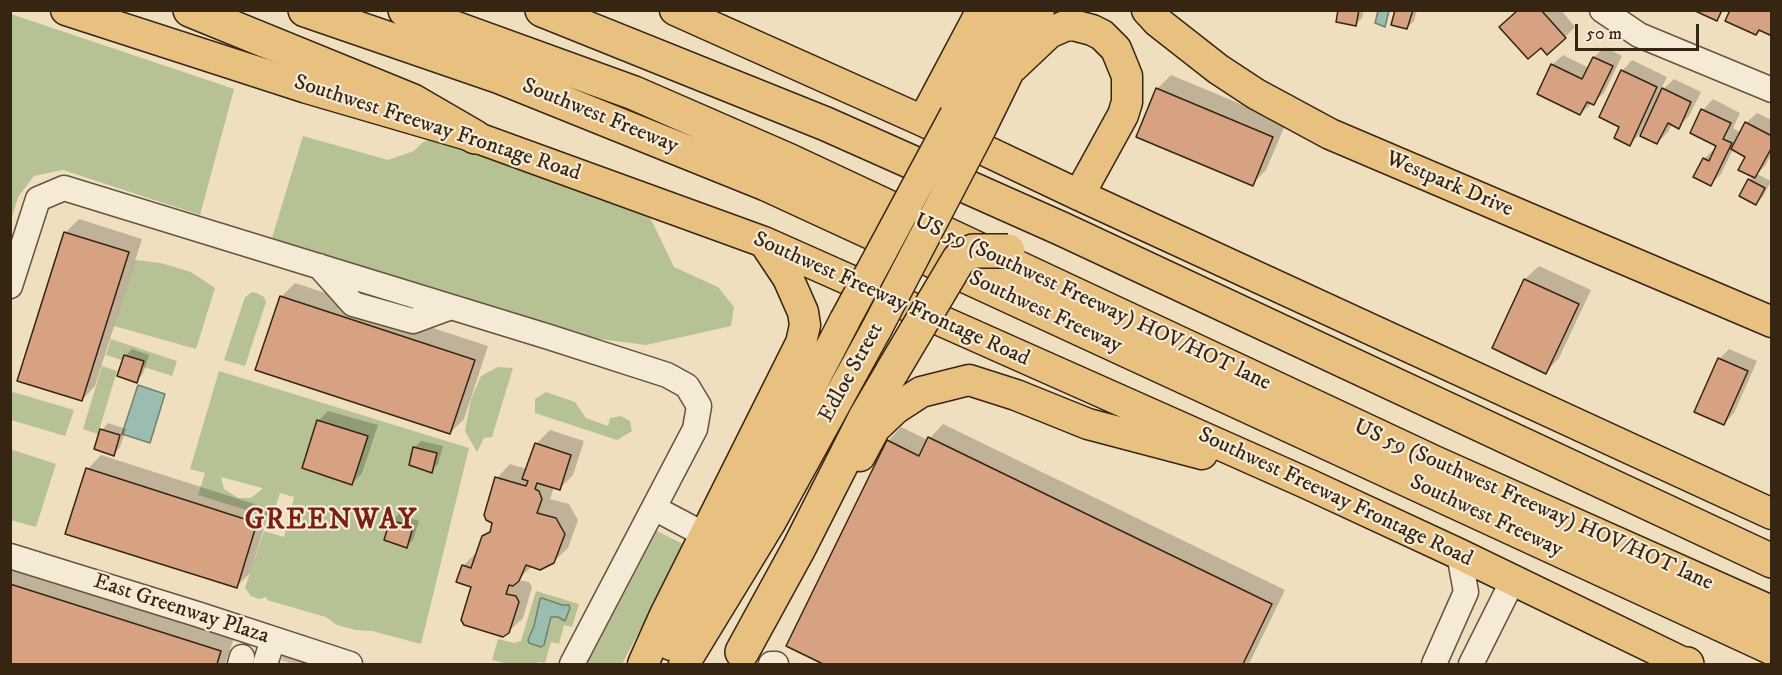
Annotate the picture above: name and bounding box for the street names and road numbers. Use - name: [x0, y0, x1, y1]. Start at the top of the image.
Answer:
- street label: Southwest Freeway Frontage Road: [290, 70, 584, 188]
- street label: Southwest Freeway: [518, 74, 682, 160]
- street label: Westpark Drive: [1381, 146, 1517, 224]
- street label: US 59 (Southwest Freeway) HOV/HOT lane: [909, 209, 1275, 397]
- street label: Southwest Freeway Frontage Road: [749, 227, 1033, 373]
- street label: Southwest Freeway: [964, 266, 1126, 360]
- street label: Edloe Street: [814, 319, 890, 427]
- street label: US 59 (Southwest Freeway) HOV/HOT lane: [1349, 415, 1717, 597]
- street label: Southwest Freeway Frontage Road: [1194, 423, 1476, 573]
- street label: Southwest Freeway: [1405, 470, 1567, 564]
- street label: East Greenway Plaza: [90, 569, 272, 651]

